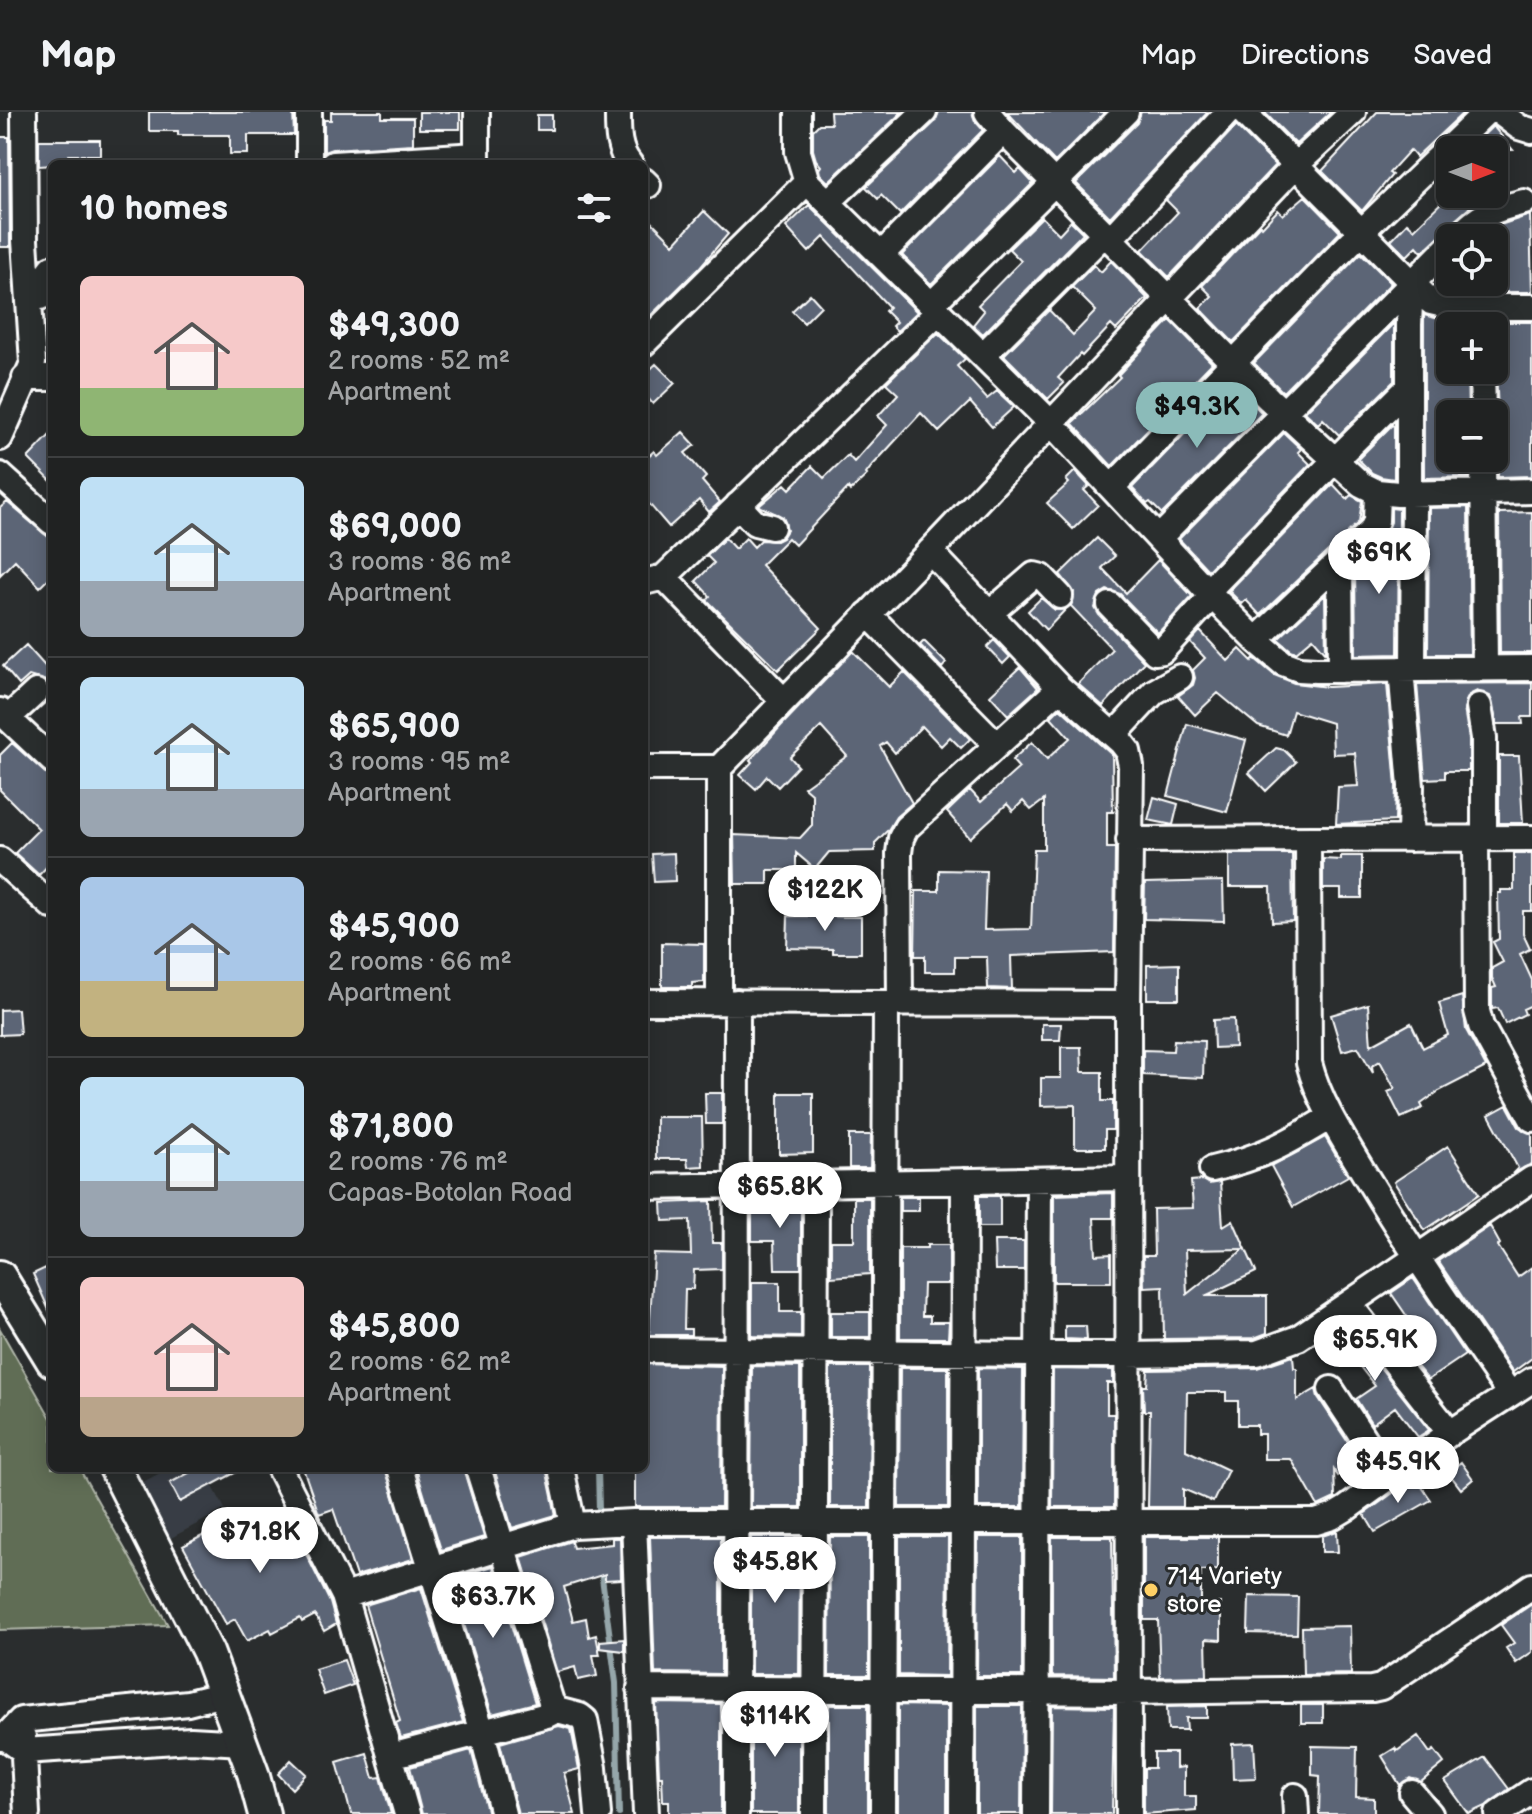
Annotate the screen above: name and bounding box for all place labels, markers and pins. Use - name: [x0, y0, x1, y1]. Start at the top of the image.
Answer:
- pin: $49.3K: [1132, 382, 1262, 450]
- pin: $69K: [1332, 528, 1426, 596]
- pin: $122K: [769, 865, 881, 933]
- pin: $65.8K: [715, 1162, 845, 1230]
- pin: $65.9K: [1310, 1315, 1440, 1383]
- pin: $45.9K: [1333, 1437, 1463, 1505]
- pin: $71.8K: [195, 1507, 325, 1575]
- pin: $45.8K: [710, 1537, 840, 1605]
- place label: 714 Variety store: [1167, 1562, 1282, 1619]
- pin: $63.7K: [428, 1572, 558, 1640]
- marker: 714 Variety store: [1142, 1581, 1160, 1599]
- pin: $114K: [719, 1691, 831, 1759]

